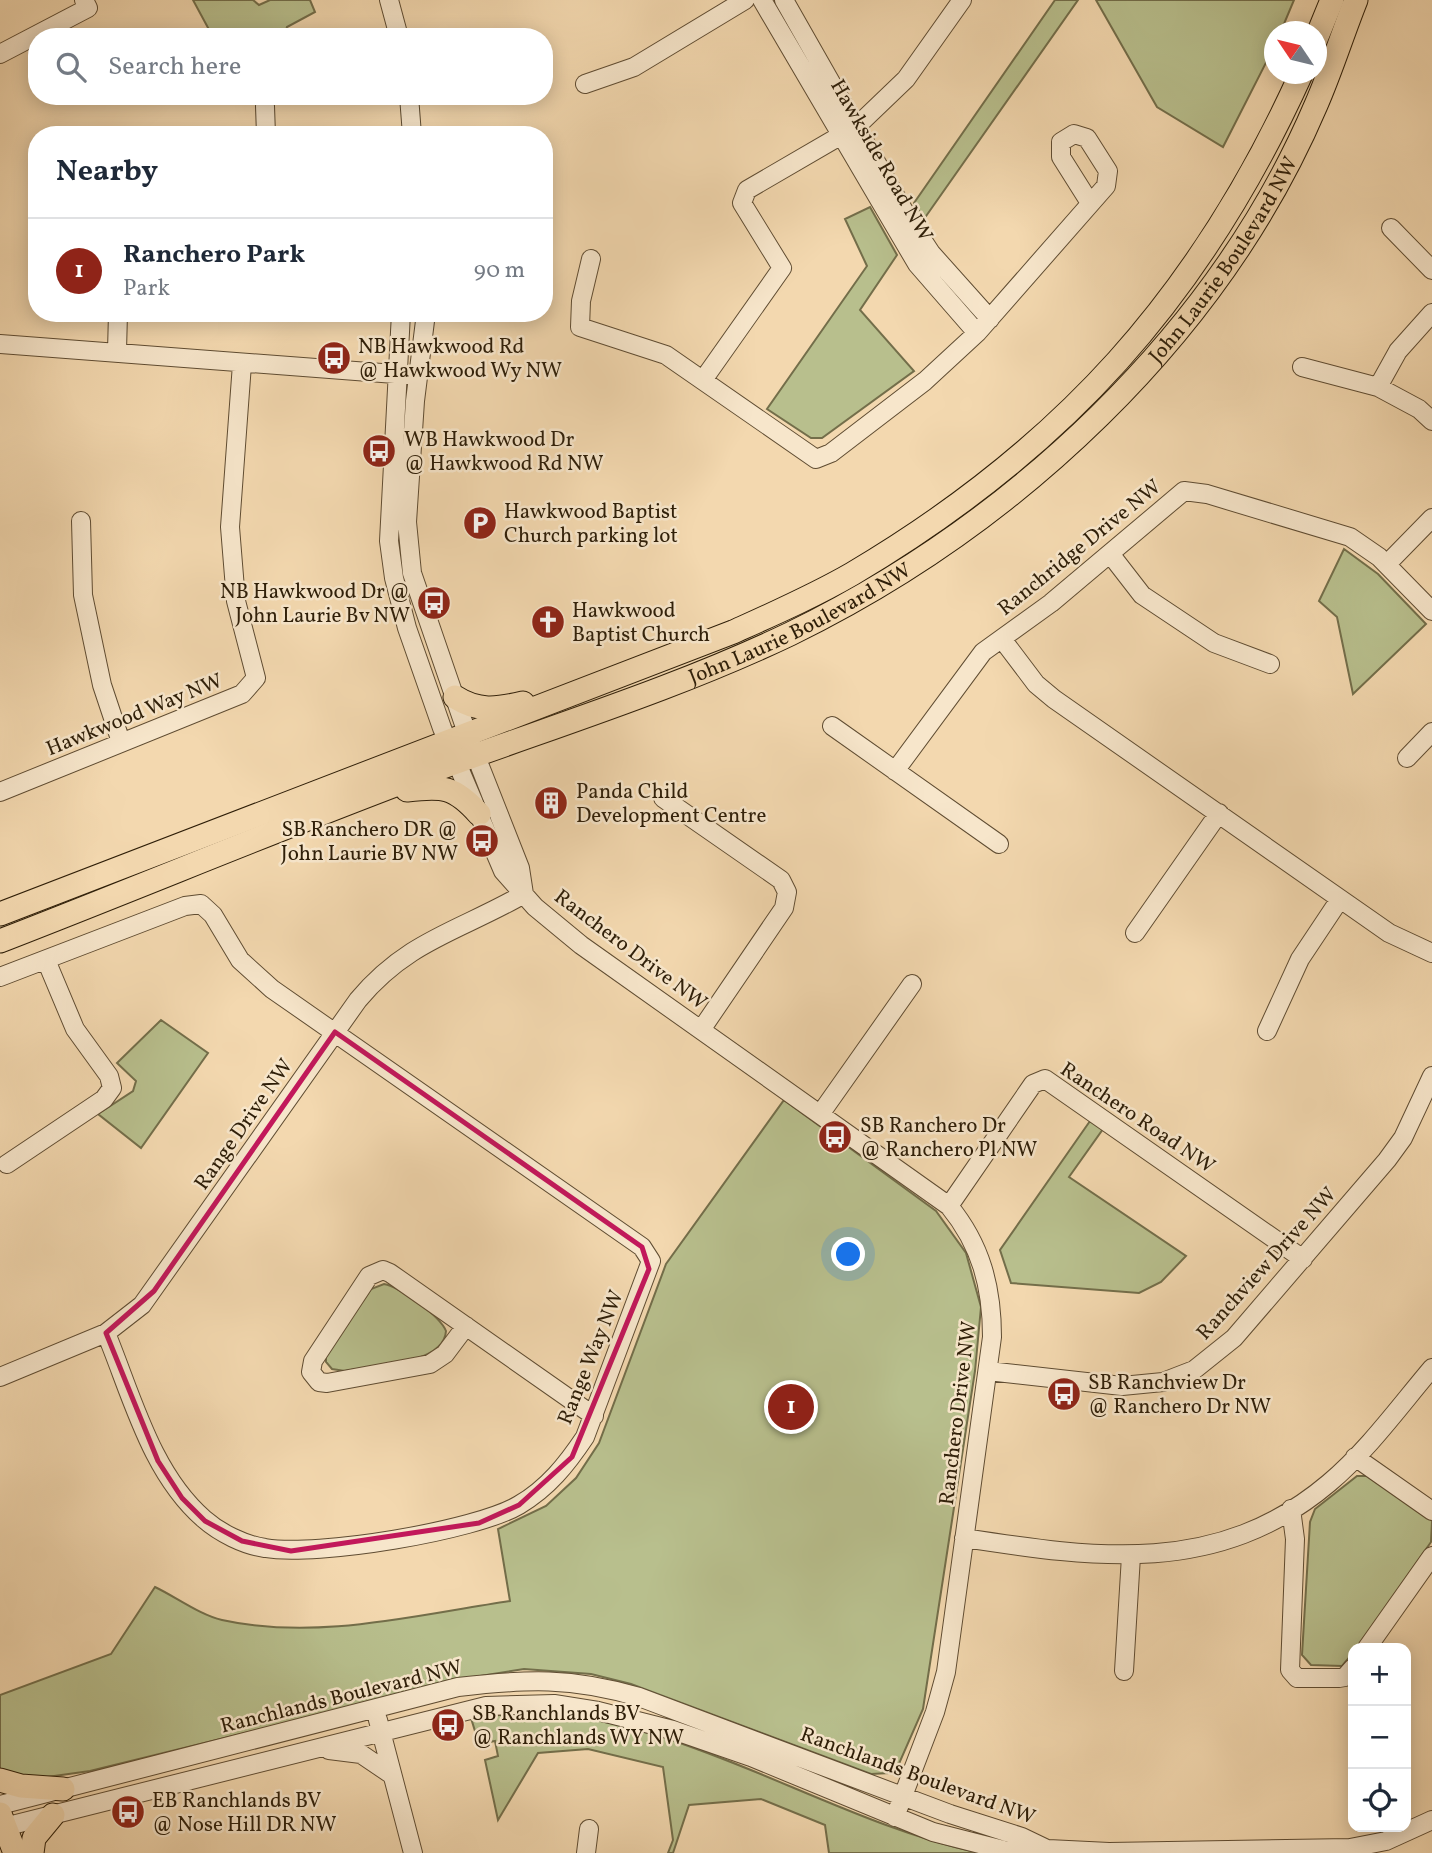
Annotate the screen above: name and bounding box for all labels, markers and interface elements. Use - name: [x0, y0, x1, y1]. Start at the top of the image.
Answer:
- north arrow: [1264, 21, 1327, 84]
- search box: [28, 28, 553, 105]
- icon: search: [52, 48, 90, 86]
- text: Search here: [108, 49, 241, 85]
- street label: Hawkside Road NW: [822, 74, 939, 247]
- text: Nearby: [56, 151, 158, 193]
- street label: John Laurie Boulevard NW: [1143, 152, 1306, 370]
- text: Ranchero Park: [123, 237, 305, 273]
- text: 1: [74, 255, 84, 287]
- text: 90 m: [474, 255, 525, 287]
- text: Park: [123, 273, 170, 305]
- place label: NB Hawkwood Rd @ Hawkwood Wy NW: [358, 333, 562, 386]
- bus stop icon: NB Hawkwood Rd @ Hawkwood Wy NW: [315, 339, 353, 377]
- place label: WB Hawkwood Dr @ Hawkwood Rd NW: [404, 426, 604, 479]
- bus stop icon: WB Hawkwood Dr @ Hawkwood Rd NW: [360, 432, 398, 470]
- street label: Ranchridge Drive NW: [992, 473, 1168, 623]
- place label: Hawkwood Baptist Church parking lot: [504, 498, 678, 551]
- parking icon: Hawkwood Baptist Church parking lot: [461, 504, 499, 542]
- street label: John Laurie Boulevard NW: [685, 556, 917, 692]
- place label: NB Hawkwood Dr @ John Laurie Bv NW: [220, 578, 410, 631]
- bus stop icon: NB Hawkwood Dr @ John Laurie Bv NW: [415, 584, 453, 622]
- place label: Hawkwood Baptist Church: [572, 597, 710, 650]
- church icon: Hawkwood Baptist Church: [529, 603, 567, 641]
- street label: Hawkwood Way NW: [42, 667, 227, 764]
- place label: Panda Child Development Centre: [576, 778, 766, 831]
- building icon: Panda Child Development Centre: [532, 784, 570, 822]
- place label: SB Ranchero DR @ John Laurie BV NW: [281, 816, 458, 869]
- bus stop icon: SB Ranchero DR @ John Laurie BV NW: [463, 822, 501, 860]
- street label: Ranchero Drive NW: [547, 883, 713, 1017]
- street label: Range Drive NW: [188, 1053, 300, 1196]
- street label: Ranchero Road NW: [1054, 1056, 1220, 1181]
- place label: SB Ranchero Dr @ Ranchero Pl NW: [860, 1112, 1037, 1165]
- bus stop icon: SB Ranchero Dr @ Ranchero Pl NW: [816, 1118, 854, 1156]
- street label: Ranchview Drive NW: [1190, 1181, 1344, 1347]
- your location: [831, 1237, 865, 1271]
- street label: Range Way NW: [551, 1286, 632, 1429]
- street label: Ranchero Drive NW: [933, 1320, 984, 1507]
- place label: SB Ranchview Dr @ Ranchero Dr NW: [1088, 1369, 1271, 1422]
- bus stop icon: SB Ranchview Dr @ Ranchero Dr NW: [1045, 1375, 1083, 1413]
- pin: 1: [768, 1381, 814, 1433]
- map controls: [1348, 1643, 1411, 1832]
- button: +: [1348, 1643, 1411, 1706]
- street label: Ranchlands Boulevard NW: [217, 1653, 465, 1742]
- place label: SB Ranchlands BV @ Ranchlands WY NW: [472, 1700, 684, 1753]
- bus stop icon: SB Ranchlands BV @ Ranchlands WY NW: [429, 1706, 467, 1744]
- button: −: [1348, 1706, 1411, 1769]
- street label: Ranchlands Boulevard NW: [796, 1720, 1039, 1832]
- button: locate: [1348, 1769, 1411, 1832]
- place label: EB Ranchlands BV @ Nose Hill DR NW: [152, 1787, 336, 1840]
- bus stop icon: EB Ranchlands BV @ Nose Hill DR NW: [109, 1793, 147, 1831]

